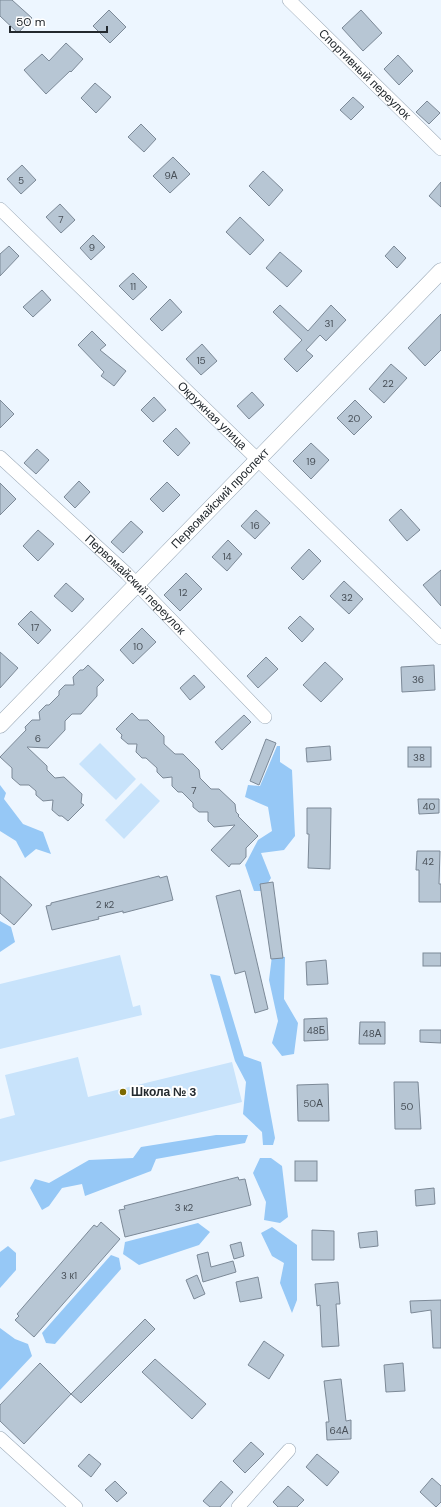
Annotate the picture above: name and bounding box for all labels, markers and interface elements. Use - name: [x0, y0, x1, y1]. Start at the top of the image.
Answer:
- scale bar: [10, 8, 107, 34]
- text: 50 m: [16, 14, 45, 30]
- street label: Спортивный переулок: [315, 25, 415, 124]
- house number: 9А: [165, 169, 178, 182]
- house number: 5: [18, 174, 24, 187]
- house number: 7: [58, 213, 64, 226]
- house number: 9: [89, 241, 95, 254]
- house number: 11: [130, 280, 136, 293]
- house number: 31: [325, 317, 333, 330]
- house number: 15: [196, 354, 206, 367]
- house number: 22: [382, 377, 394, 390]
- street label: Окружная улица: [174, 378, 251, 453]
- house number: 20: [348, 412, 360, 425]
- street label: Первомайский проспект: [168, 444, 273, 552]
- house number: 19: [306, 455, 316, 468]
- house number: 16: [250, 519, 260, 532]
- street label: Первомайский переулок: [82, 531, 190, 639]
- house number: 14: [222, 550, 232, 563]
- house number: 12: [179, 586, 188, 599]
- house number: 32: [341, 591, 353, 604]
- house number: 17: [31, 621, 39, 634]
- house number: 10: [133, 640, 143, 653]
- house number: 36: [412, 673, 424, 686]
- house number: 6: [35, 732, 41, 745]
- house number: 38: [413, 751, 425, 764]
- house number: 7: [191, 784, 197, 797]
- house number: 40: [423, 800, 436, 813]
- house number: 42: [422, 855, 434, 868]
- house number: 2 к2: [96, 898, 115, 911]
- house number: 48Б: [307, 1024, 326, 1037]
- house number: 48А: [363, 1027, 382, 1040]
- place label: Школа № 3: [131, 1084, 197, 1100]
- marker: Школа № 3: [118, 1087, 128, 1097]
- house number: 50А: [303, 1097, 323, 1110]
- house number: 50: [401, 1100, 414, 1113]
- house number: 3 к2: [175, 1201, 194, 1214]
- house number: 3 к1: [61, 1269, 77, 1282]
- house number: 64А: [329, 1424, 349, 1437]

